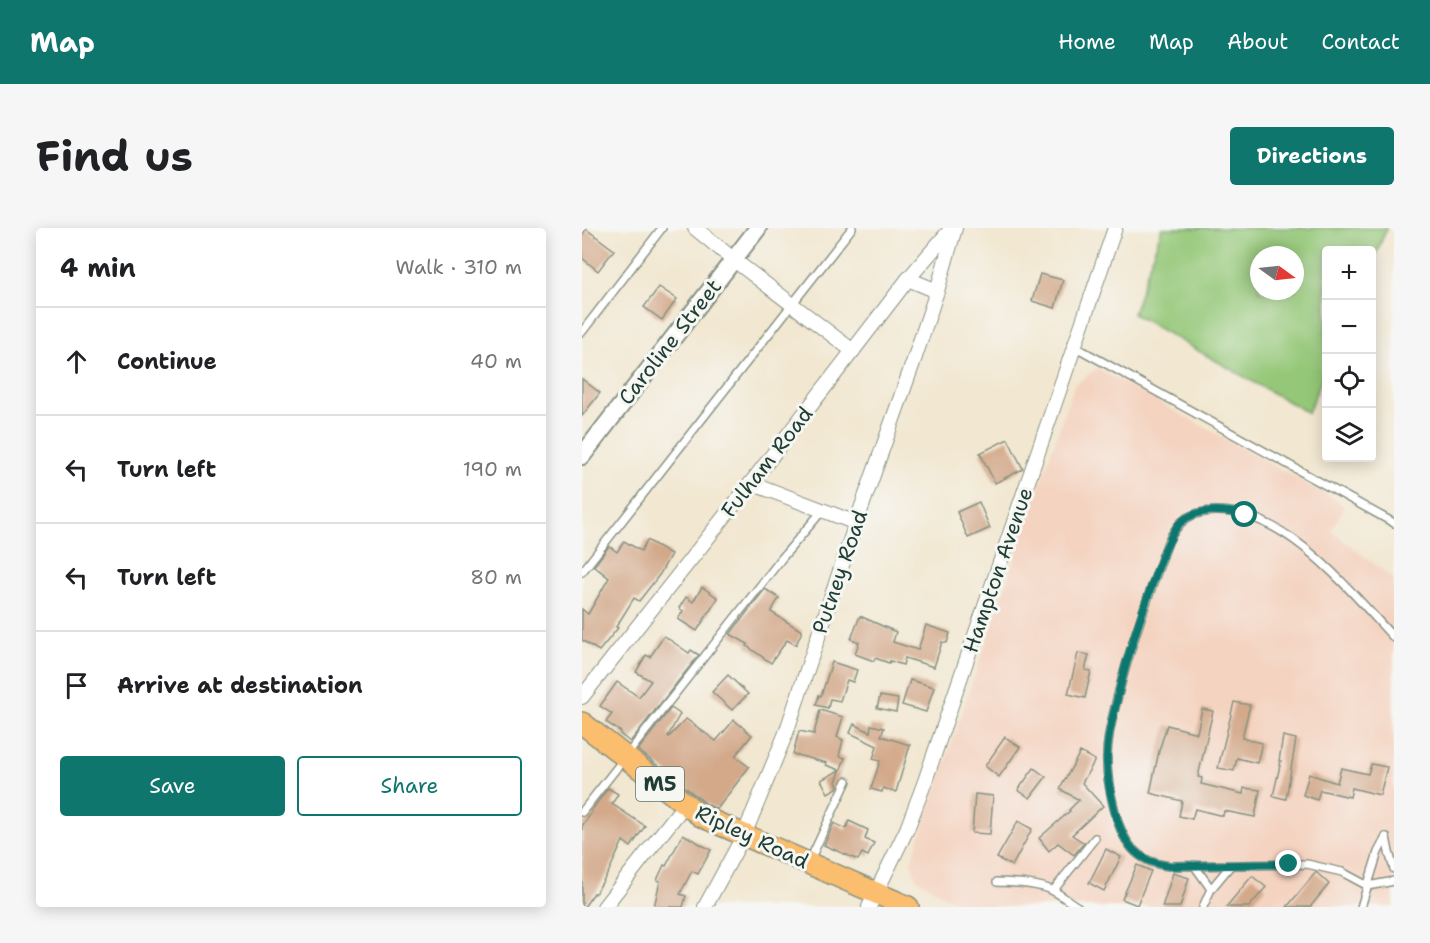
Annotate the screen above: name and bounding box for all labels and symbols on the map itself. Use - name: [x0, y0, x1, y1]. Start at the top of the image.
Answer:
- north arrow: [1250, 246, 1304, 300]
- street label: Caroline Street: [612, 273, 728, 411]
- street label: Fulham Road: [715, 401, 819, 523]
- street label: Hampton Avenue: [957, 484, 1039, 656]
- route start: [1231, 501, 1257, 527]
- street label: Putney Road: [806, 506, 874, 638]
- road number: M5: [636, 767, 684, 801]
- street label: Ripley Road: [691, 799, 813, 875]
- route end: [1275, 850, 1301, 876]

